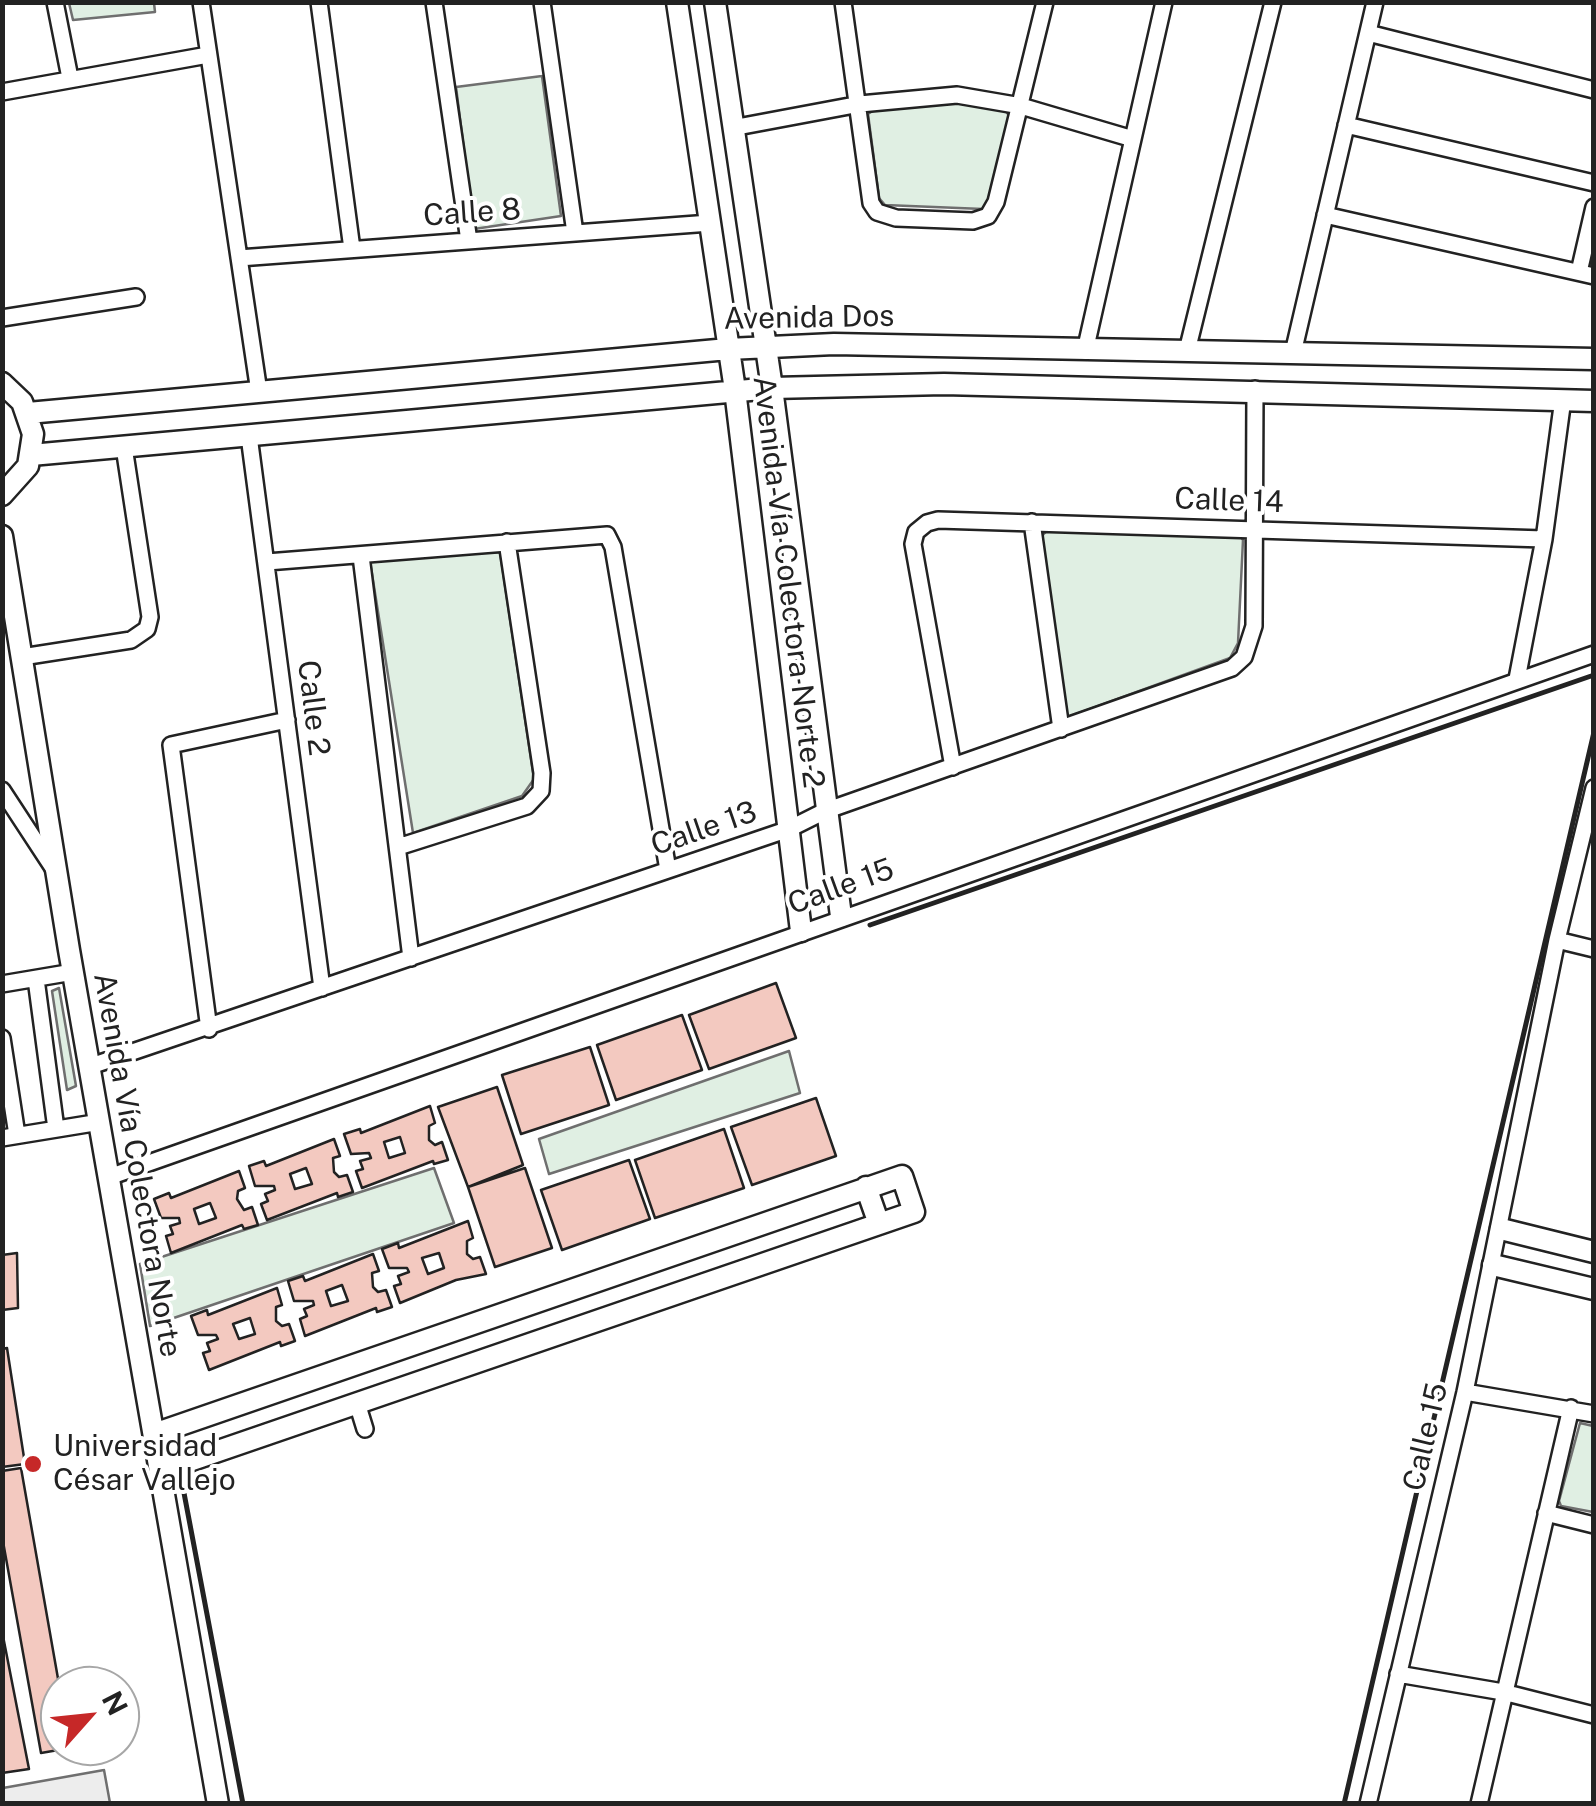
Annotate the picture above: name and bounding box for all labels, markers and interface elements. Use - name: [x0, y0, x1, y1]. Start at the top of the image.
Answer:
- street label: Calle 8: [422, 192, 522, 234]
- street label: Avenida Dos: [723, 299, 895, 337]
- street label: Avenida Vía Colectora Norte 2: [745, 374, 831, 790]
- street label: Calle 14: [1174, 481, 1284, 521]
- street label: Calle 2: [289, 658, 337, 758]
- street label: Calle 13: [646, 794, 762, 864]
- street label: Calle 15: [783, 851, 899, 923]
- street label: Avenida Vía Colectora Norte: [85, 970, 189, 1360]
- street label: Calle 15: [1396, 1379, 1456, 1495]
- place label: Universidad César Vallejo: [53, 1429, 236, 1500]
- marker: Universidad César Vallejo: [22, 1453, 44, 1475]
- north arrow: [40, 1666, 140, 1766]
- text: N: [96, 1686, 135, 1720]

